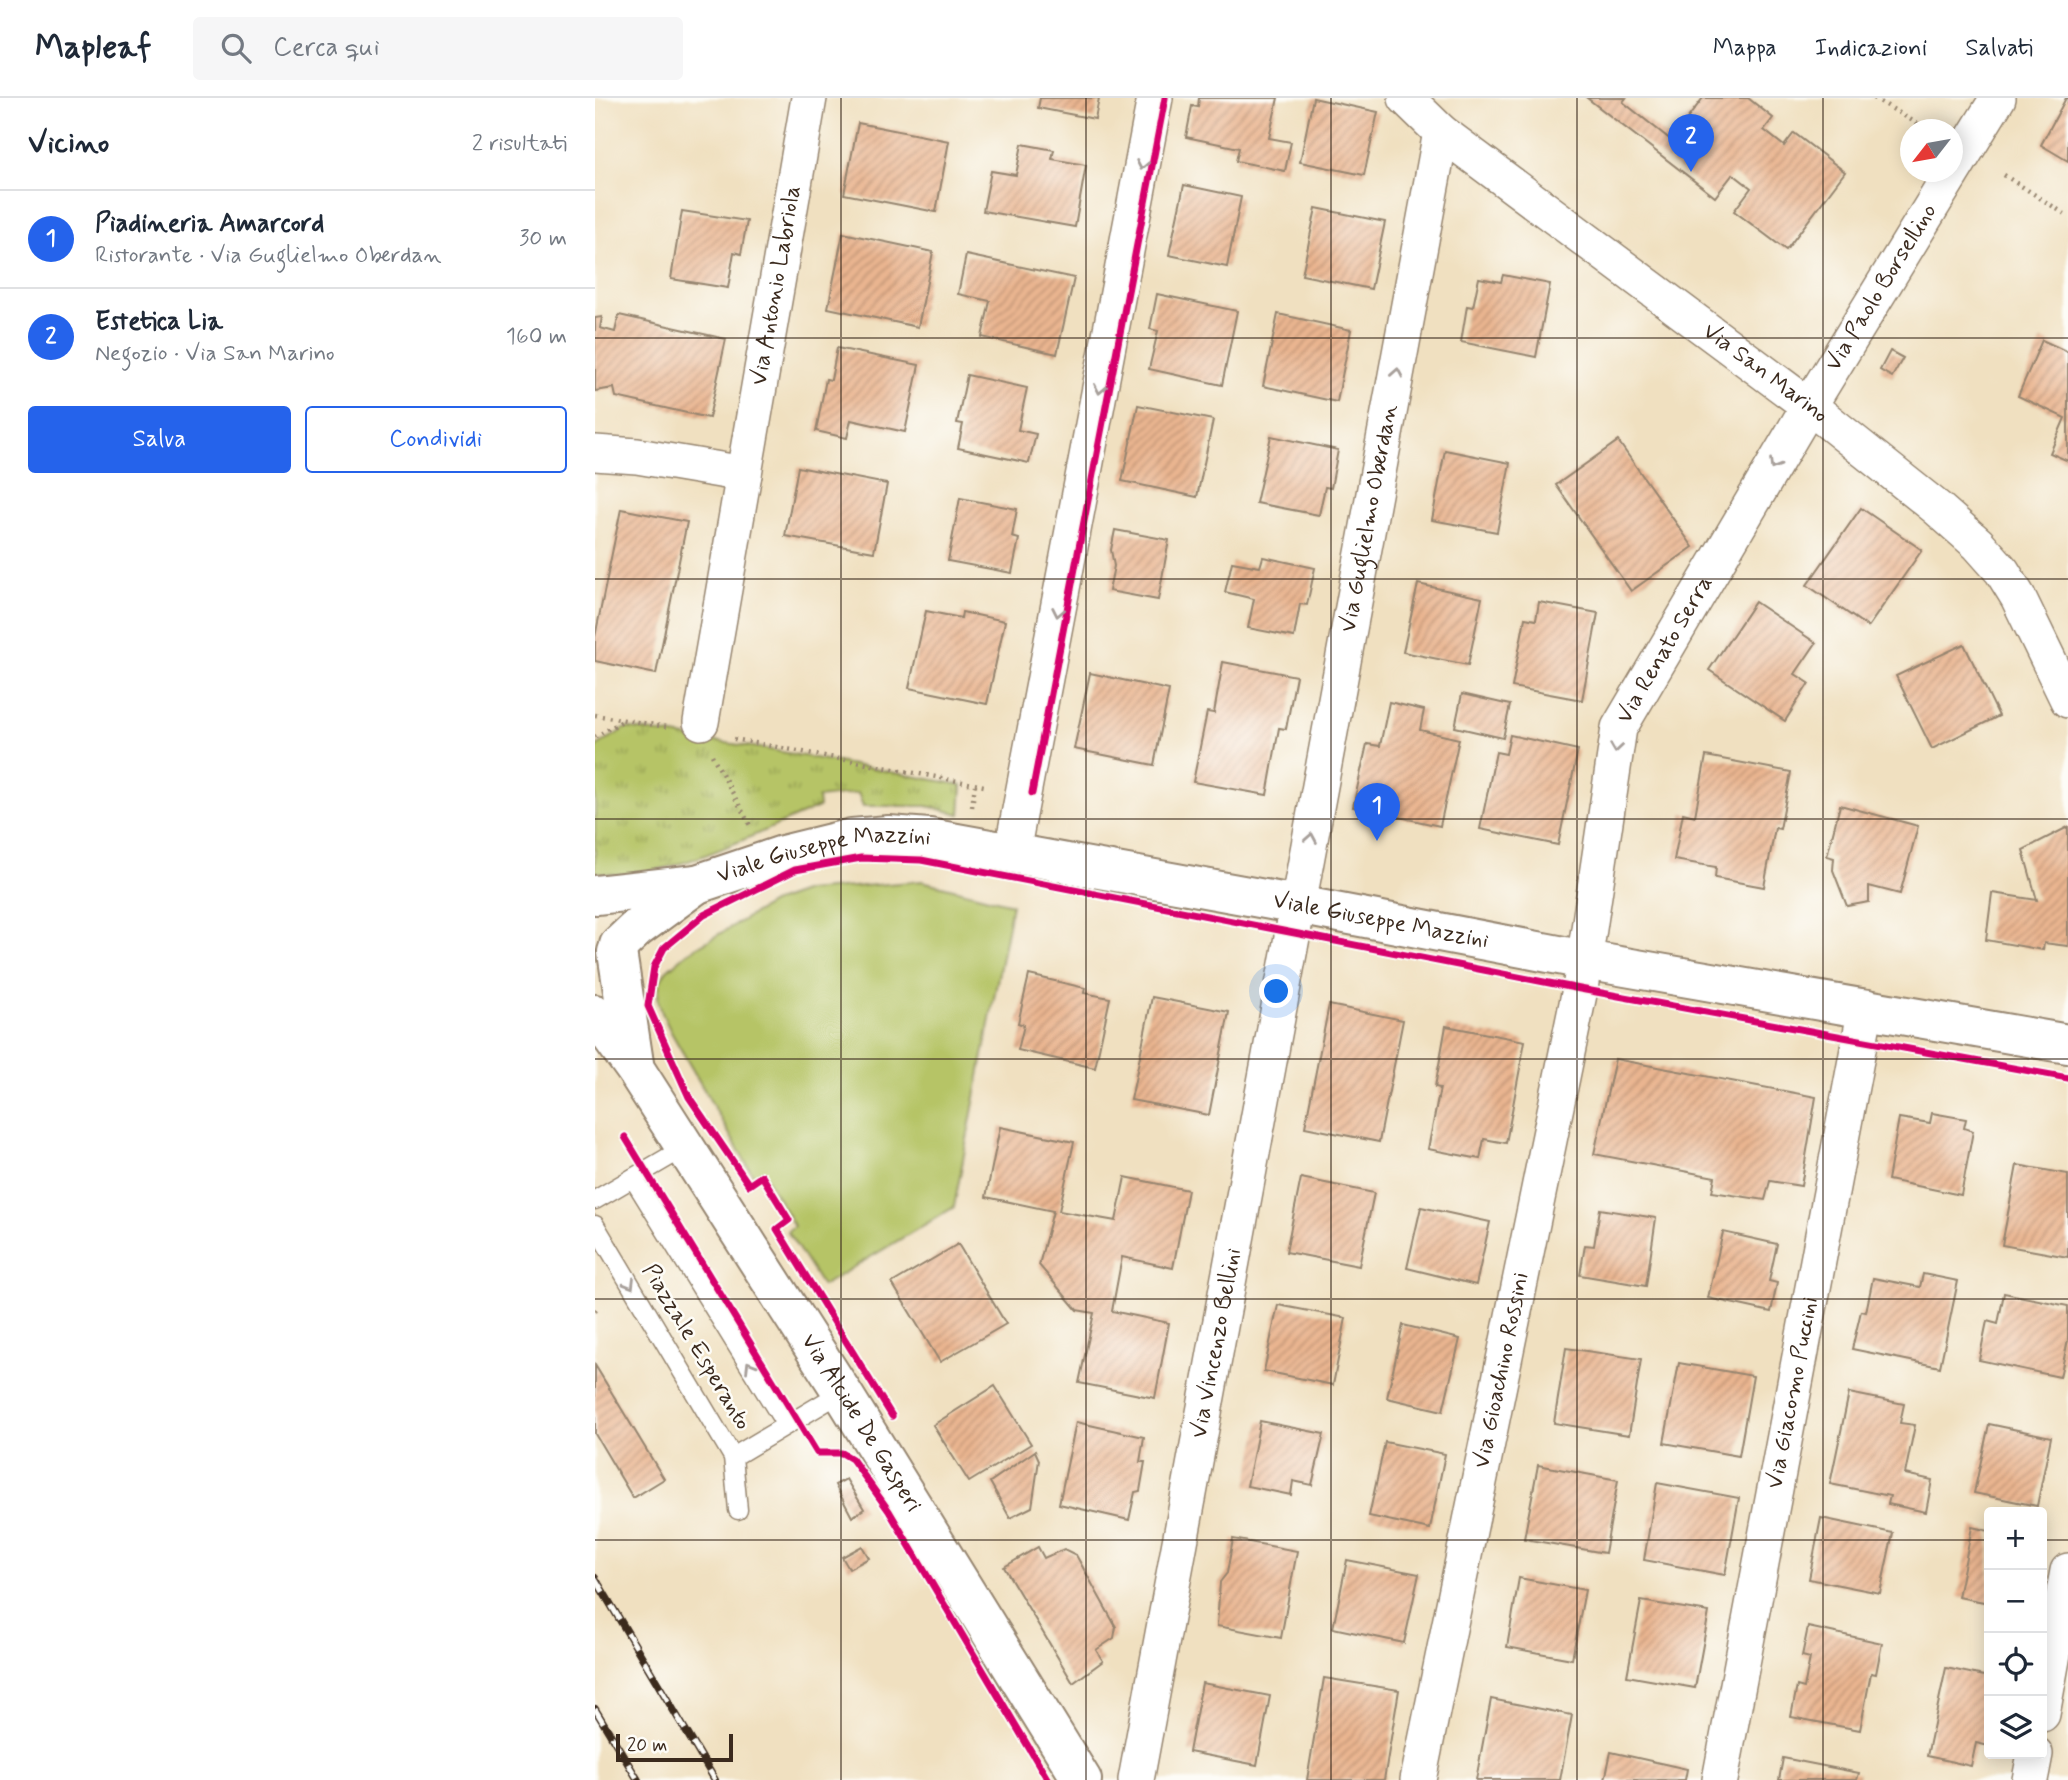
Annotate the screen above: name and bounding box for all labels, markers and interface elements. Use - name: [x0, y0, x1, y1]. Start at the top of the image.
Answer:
- search box: [193, 17, 683, 80]
- text: Mapleaf: [35, 26, 151, 70]
- icon: search: [217, 29, 255, 67]
- text: Cerca qui: [273, 31, 380, 65]
- text: Mappa: [1713, 33, 1777, 64]
- text: Indicazioni: [1815, 33, 1927, 64]
- text: Salvati: [1965, 33, 2033, 64]
- pin: 2: [1668, 114, 1714, 172]
- north arrow: [1900, 119, 1963, 182]
- text: Vicino: [28, 124, 109, 163]
- text: 2 risultati: [472, 129, 567, 159]
- one-way arrow: [1136, 159, 1151, 171]
- street label: Via Antonio Labriola: [745, 183, 809, 388]
- street label: Via Paolo Borsellino: [1819, 198, 1944, 377]
- text: Piadineria Amarcord: [95, 207, 324, 241]
- text: 1: [46, 224, 56, 254]
- text: 30 m: [519, 224, 567, 254]
- text: Ristorante · Via Guglielmo Oberdan: [95, 241, 441, 271]
- text: Estetica Lia: [95, 305, 223, 339]
- street label: Via San Marino: [1696, 317, 1834, 430]
- text: 2: [45, 322, 57, 352]
- text: 160 m: [506, 322, 567, 352]
- text: Negozio · Via San Marino: [95, 339, 335, 369]
- one-way arrow: [1388, 367, 1403, 379]
- one-way arrow: [1093, 383, 1108, 395]
- street label: Via Guglielmo Oberdan: [1334, 402, 1405, 635]
- button: Salva: [28, 406, 291, 473]
- button: Condividi: [305, 406, 567, 473]
- one-way arrow: [1769, 458, 1782, 470]
- street label: Via Renato Serra: [1610, 570, 1720, 729]
- one-way arrow: [1051, 606, 1066, 618]
- one-way arrow: [1609, 742, 1624, 754]
- pin: 1: [1354, 783, 1400, 841]
- street label: Viale Giuseppe Mazzini: [713, 820, 932, 891]
- one-way arrow: [1302, 832, 1317, 844]
- street label: Viale Giuseppe Mazzini: [1271, 886, 1491, 956]
- your location: [1259, 974, 1293, 1008]
- street label: Via Vincenzo Bellini: [1185, 1246, 1249, 1441]
- street label: Piazzale Esperanto: [635, 1258, 757, 1436]
- street label: Via Gioachino Rossini: [1467, 1270, 1537, 1471]
- one-way arrow: [622, 1276, 635, 1289]
- street label: Via Giacomo Puccini: [1760, 1294, 1826, 1491]
- street label: Via Alcide De Gasperi: [794, 1328, 928, 1518]
- one-way arrow: [745, 1361, 758, 1374]
- map controls: [1984, 1507, 2047, 1759]
- button: +: [1984, 1507, 2047, 1570]
- button: −: [1984, 1570, 2047, 1633]
- button: locate: [1984, 1633, 2047, 1696]
- button: layers: [1984, 1696, 2047, 1759]
- scale bar: [616, 1731, 733, 1763]
- text: 20 m: [627, 1733, 667, 1758]

